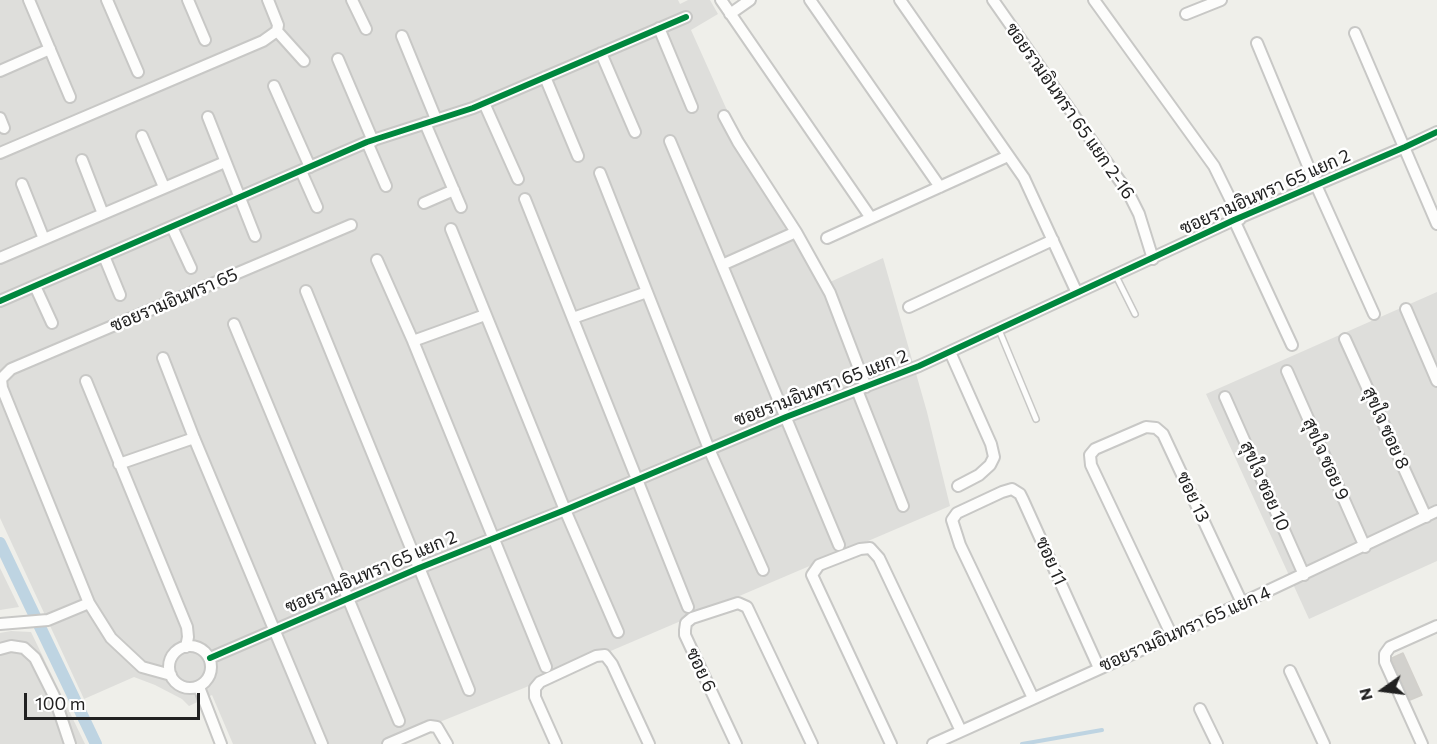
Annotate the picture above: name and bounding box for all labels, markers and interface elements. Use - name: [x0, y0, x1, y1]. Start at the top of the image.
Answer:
- street label: ซอยรามอินทรา 65 แยก 2-16: [1001, 19, 1139, 203]
- street label: ซอยรามอินทรา 65 แยก 2: [1176, 145, 1354, 239]
- street label: ซอยรามอินทรา 65: [107, 263, 241, 337]
- street label: ซอยรามอินทรา 65 แยก 2: [731, 345, 911, 431]
- street label: สุขใจ ซอย 8: [1358, 384, 1414, 472]
- street label: สุขใจ ซอย 9: [1298, 415, 1354, 503]
- street label: สุขใจ ซอย 10: [1236, 438, 1294, 534]
- street label: ซอย 13: [1172, 468, 1214, 526]
- street label: ซอยรามอินทรา 65 แยก 2: [282, 526, 460, 618]
- street label: ซอย 11: [1031, 533, 1071, 589]
- street label: ซอยรามอินทรา 65 แยก 4: [1096, 581, 1274, 677]
- street label: ซอย 6: [681, 644, 721, 696]
- north arrow: [1353, 660, 1413, 720]
- scale bar: [27, 681, 202, 719]
- text: N: [1354, 686, 1376, 703]
- text: 100 m: [35, 692, 85, 714]

